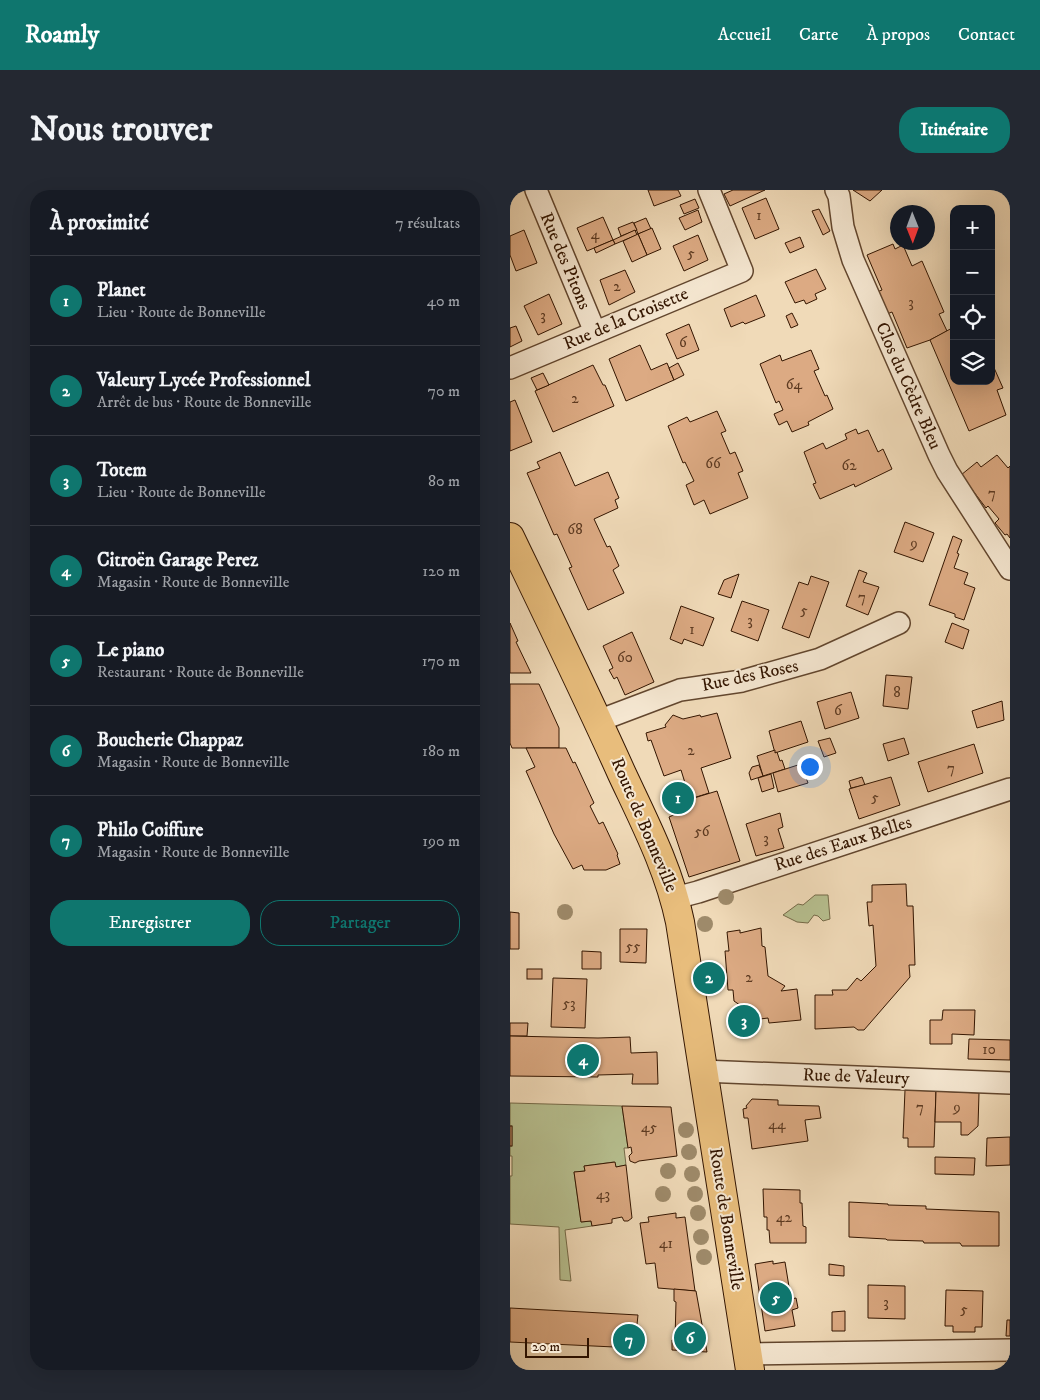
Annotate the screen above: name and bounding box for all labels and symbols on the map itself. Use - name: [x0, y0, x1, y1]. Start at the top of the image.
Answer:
- north arrow: [890, 205, 935, 250]
- house number: 1: [756, 206, 762, 225]
- street label: Rue des Pitons: [535, 209, 595, 313]
- house number: 4: [591, 225, 600, 244]
- house number: 5: [687, 244, 695, 263]
- house number: 2: [613, 277, 621, 296]
- street label: Rue de la Croisette: [560, 283, 692, 355]
- house number: 3: [908, 293, 914, 312]
- house number: 3: [540, 306, 546, 325]
- street label: Clos du Cèdre Bleu: [870, 319, 946, 453]
- house number: 6: [679, 333, 688, 352]
- house number: 64: [786, 375, 803, 394]
- house number: 2: [571, 389, 579, 408]
- house number: 66: [705, 454, 722, 473]
- house number: 62: [841, 456, 857, 475]
- house number: 7: [988, 484, 996, 503]
- house number: 68: [567, 520, 583, 539]
- house number: 9: [909, 534, 918, 553]
- house number: 7: [858, 588, 866, 607]
- house number: 5: [800, 601, 808, 620]
- house number: 3: [747, 611, 753, 630]
- house number: 1: [689, 620, 695, 639]
- house number: 60: [617, 648, 633, 667]
- street label: Rue des Roses: [700, 655, 800, 697]
- house number: 8: [893, 683, 901, 702]
- house number: 6: [834, 701, 843, 720]
- house number: 2: [687, 741, 695, 760]
- your location: [797, 754, 823, 780]
- street label: Route de Bonneville: [606, 755, 682, 895]
- house number: 7: [947, 759, 955, 778]
- pin: 1: [662, 779, 694, 817]
- house number: 5: [871, 788, 879, 807]
- street label: Rue des Eaux Belles: [772, 811, 914, 877]
- house number: 56: [694, 822, 711, 841]
- house number: 3: [763, 829, 769, 848]
- house number: 55: [626, 937, 641, 956]
- pin: 2: [693, 959, 725, 997]
- house number: 2: [745, 968, 753, 987]
- house number: 53: [562, 994, 576, 1013]
- pin: 3: [728, 1002, 760, 1040]
- house number: 10: [982, 1040, 996, 1059]
- pin: 4: [567, 1041, 599, 1079]
- street label: Rue de Valeury: [802, 1064, 910, 1090]
- house number: 7: [916, 1098, 924, 1117]
- house number: 9: [952, 1098, 961, 1117]
- house number: 44: [768, 1115, 786, 1134]
- house number: 45: [641, 1118, 658, 1137]
- street label: Route de Bonneville: [704, 1146, 748, 1292]
- house number: 43: [596, 1185, 610, 1204]
- house number: 42: [776, 1208, 793, 1227]
- house number: 41: [659, 1234, 673, 1253]
- pin: 5: [760, 1279, 792, 1317]
- house number: 3: [883, 1293, 889, 1312]
- house number: 5: [960, 1300, 968, 1319]
- pin: 6: [674, 1319, 706, 1357]
- pin: 7: [613, 1321, 645, 1359]
- scale bar: [525, 1335, 589, 1358]

